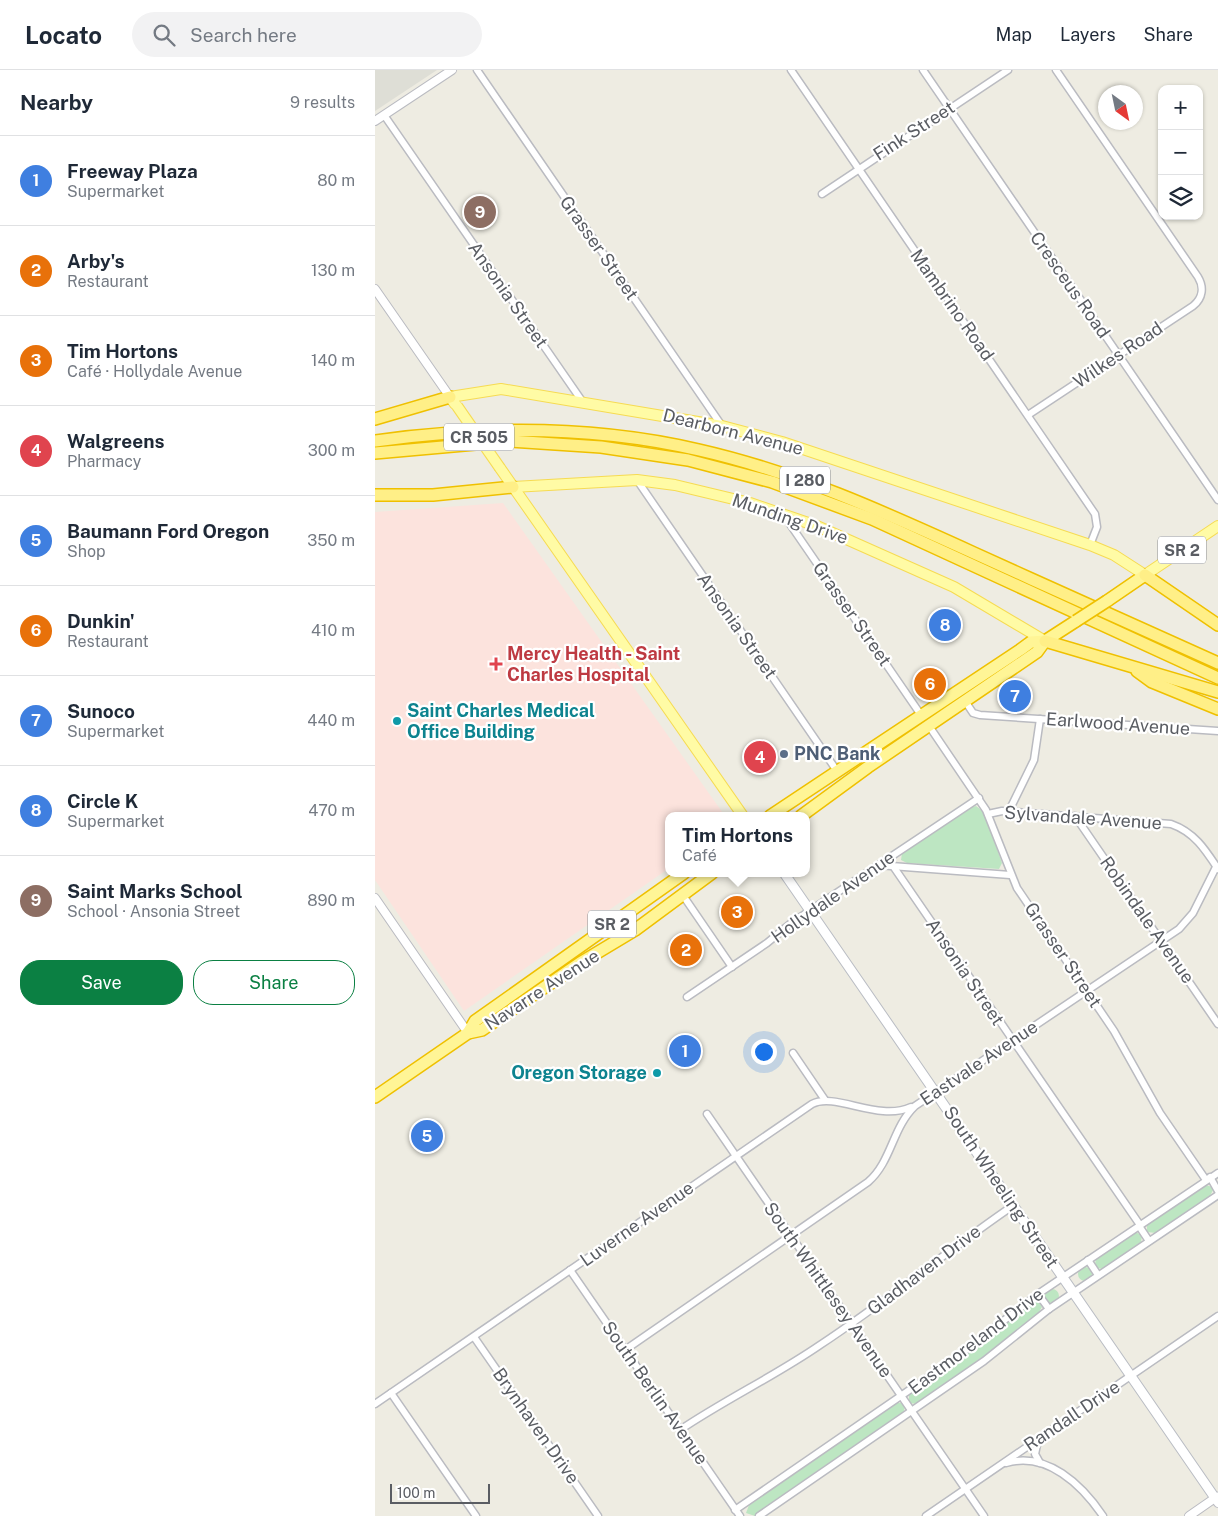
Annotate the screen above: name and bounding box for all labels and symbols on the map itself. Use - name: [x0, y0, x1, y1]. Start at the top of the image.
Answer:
- north arrow: [1098, 85, 1143, 130]
- street label: Fink Street: [869, 97, 958, 165]
- street label: Grasser Street: [556, 192, 643, 304]
- pin: 9: [464, 193, 496, 231]
- street label: Cresceus Road: [1026, 228, 1115, 342]
- street label: Ansonia Street: [464, 238, 553, 352]
- street label: Mambrino Road: [906, 245, 999, 364]
- street label: Wilkes Road: [1069, 317, 1166, 392]
- street label: Dearborn Avenue: [661, 404, 806, 459]
- road number: CR 505: [444, 424, 514, 451]
- road number: I 280: [780, 466, 830, 494]
- street label: Munding Drive: [729, 489, 851, 548]
- road number: SR 2: [1158, 536, 1206, 564]
- street label: Grasser Street: [809, 558, 896, 670]
- street label: Ansonia Street: [693, 569, 782, 683]
- pin: 8: [929, 606, 961, 644]
- place label: Mercy Health - Saint Charles Hospital: [507, 643, 680, 685]
- marker: Mercy Health - Saint Charles Hospital: [489, 657, 503, 671]
- pin: 6: [914, 665, 946, 703]
- pin: 7: [999, 677, 1031, 715]
- place label: Saint Charles Medical Office Building: [407, 700, 595, 742]
- street label: Earlwood Avenue: [1045, 708, 1191, 739]
- marker: Saint Charles Medical Office Building: [391, 715, 403, 727]
- pin: 4: [744, 738, 776, 776]
- place label: PNC Bank: [794, 743, 881, 764]
- marker: PNC Bank: [778, 748, 790, 760]
- street label: Sylvandale Avenue: [1003, 802, 1163, 833]
- street label: Hollydale Avenue: [767, 846, 898, 947]
- street label: Robindale Avenue: [1096, 852, 1199, 987]
- pin: 3: [721, 893, 753, 931]
- street label: Grasser Street: [1021, 898, 1106, 1011]
- road number: SR 2: [588, 911, 636, 938]
- street label: Ansonia Street: [922, 914, 1009, 1029]
- pin: 2: [670, 931, 702, 969]
- street label: Navarre Avenue: [481, 945, 603, 1034]
- street label: Eastvale Avenue: [916, 1016, 1041, 1110]
- pin: 1: [669, 1032, 701, 1070]
- your location: [751, 1039, 777, 1065]
- place label: Oregon Storage: [511, 1062, 647, 1083]
- marker: Oregon Storage: [651, 1067, 663, 1079]
- street label: South Wheeling Street: [939, 1102, 1063, 1272]
- pin: 5: [411, 1117, 443, 1155]
- street label: Luverne Avenue: [576, 1177, 697, 1271]
- street label: South Whittlesey Avenue: [760, 1198, 897, 1381]
- street label: Gladhaven Drive: [863, 1220, 984, 1319]
- street label: Eastmoreland Drive: [904, 1283, 1047, 1398]
- street label: South Berlin Avenue: [598, 1317, 713, 1468]
- street label: Brynhaven Drive: [489, 1364, 584, 1488]
- street label: Randall Drive: [1020, 1376, 1124, 1455]
- scale bar: [390, 1481, 490, 1504]

